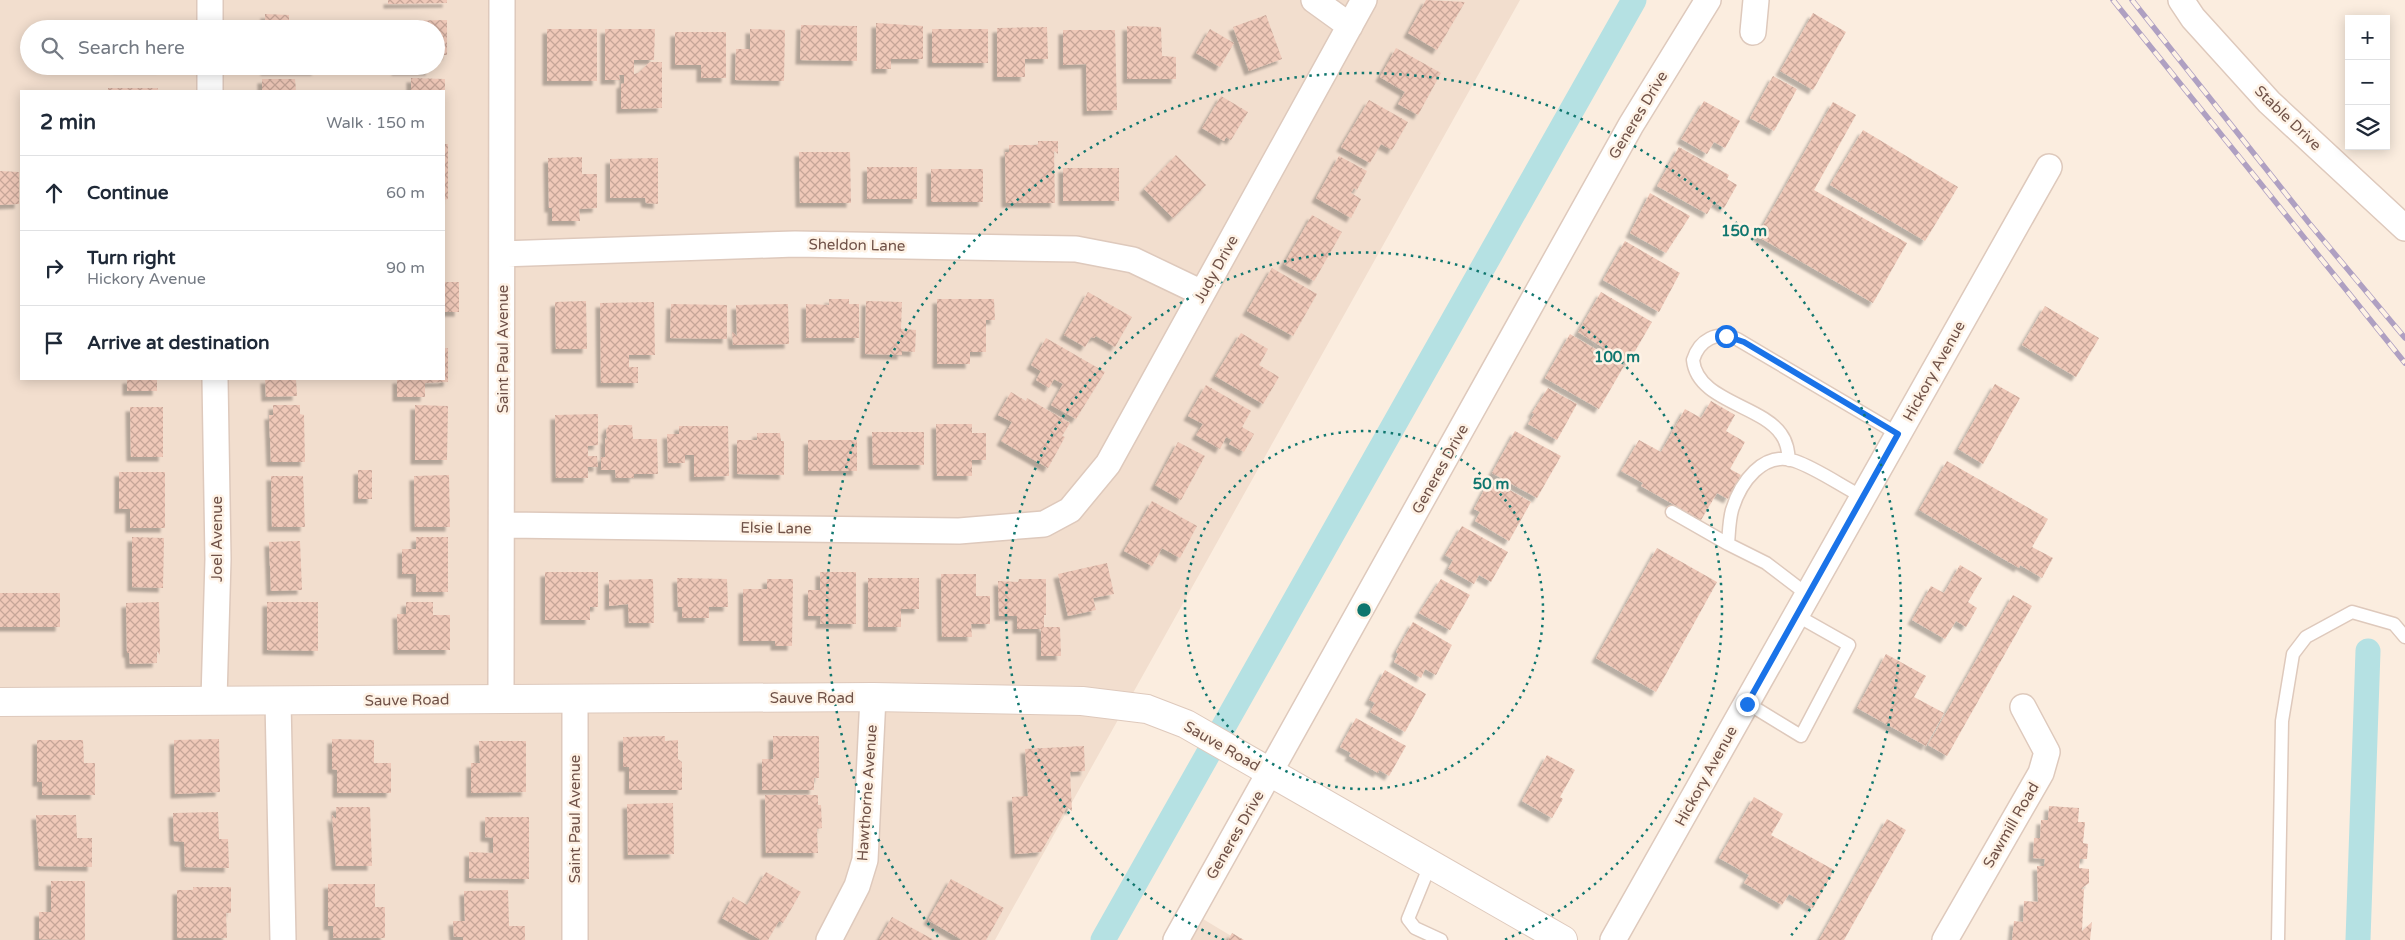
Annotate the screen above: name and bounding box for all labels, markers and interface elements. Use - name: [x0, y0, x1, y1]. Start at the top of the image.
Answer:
- map controls: [2345, 15, 2390, 150]
- button: +: [2345, 15, 2390, 60]
- search box: [20, 20, 445, 75]
- icon: search: [38, 34, 66, 62]
- text: Search here: [78, 37, 185, 59]
- button: −: [2345, 60, 2390, 105]
- street label: Generes Drive: [1605, 68, 1671, 162]
- street label: Stable Drive: [2251, 82, 2325, 154]
- button: layers: [2345, 105, 2390, 150]
- text: 2 min: [40, 110, 96, 135]
- text: Walk · 150 m: [326, 113, 425, 133]
- icon: ahead: [40, 179, 68, 207]
- text: Continue: [87, 182, 169, 204]
- text: 60 m: [386, 183, 425, 203]
- text: 150 m: [1721, 222, 1767, 240]
- street label: Judy Drive: [1190, 232, 1242, 306]
- street label: Sheldon Lane: [808, 235, 906, 255]
- text: Turn right: [87, 247, 175, 269]
- icon: right: [40, 254, 68, 282]
- text: 90 m: [386, 258, 425, 278]
- text: Hickory Avenue: [87, 269, 206, 289]
- street label: Saint Paul Avenue: [494, 285, 512, 413]
- street label: Hickory Avenue: [1899, 318, 1969, 424]
- route start: [1715, 325, 1738, 348]
- icon: arrive: [40, 329, 68, 357]
- text: Arrive at destination: [87, 332, 270, 354]
- text: 100 m: [1594, 348, 1640, 366]
- street label: Generes Drive: [1408, 421, 1472, 517]
- text: 50 m: [1473, 475, 1509, 493]
- street label: Joel Avenue: [208, 496, 226, 582]
- street label: Elsie Lane: [740, 518, 812, 538]
- centre of rings: [1355, 601, 1373, 619]
- street label: Sauve Road: [770, 689, 854, 707]
- street label: Sauve Road: [365, 690, 449, 710]
- route end: [1736, 693, 1759, 716]
- street label: Sauve Road: [1181, 717, 1263, 775]
- street label: Hickory Avenue: [1671, 723, 1741, 829]
- street label: Hawthorne Avenue: [853, 724, 881, 862]
- street label: Saint Paul Avenue: [566, 755, 584, 883]
- street label: Sawmill Road: [1979, 779, 2043, 871]
- street label: Generes Drive: [1202, 787, 1268, 883]

